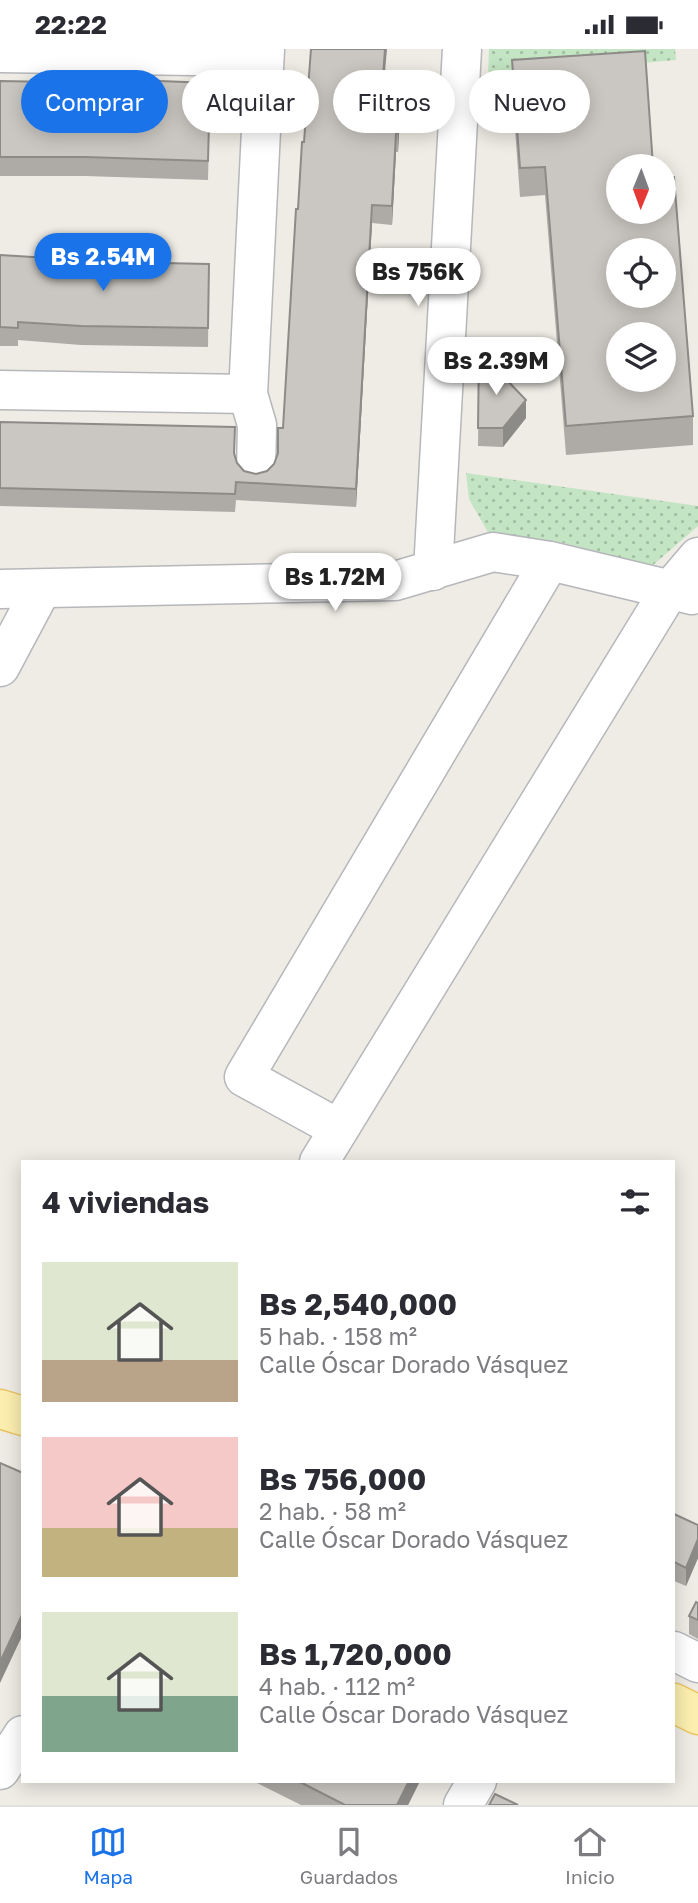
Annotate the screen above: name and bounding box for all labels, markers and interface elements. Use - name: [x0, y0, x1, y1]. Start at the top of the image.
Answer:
- text: 22:22: [35, 9, 107, 40]
- chip: Comprar: [21, 70, 168, 133]
- chip: Alquilar: [182, 70, 319, 133]
- chip: Filtros: [333, 70, 455, 133]
- chip: Nuevo: [469, 70, 590, 133]
- north arrow: [606, 154, 676, 224]
- map controls: [606, 154, 676, 392]
- pin: Bs 2.54M: [31, 233, 175, 293]
- button: locate: [606, 238, 676, 308]
- text: Bs 2.54M: [50, 242, 156, 270]
- pin: Bs 756K: [353, 249, 483, 308]
- text: Bs 756K: [372, 257, 464, 285]
- button: layers: [606, 322, 676, 392]
- pin: Bs 2.39M: [424, 337, 568, 397]
- text: Bs 2.39M: [443, 346, 549, 374]
- pin: Bs 1.72M: [263, 553, 407, 613]
- text: Bs 1.72M: [284, 562, 386, 590]
- icon: filters: [616, 1183, 654, 1221]
- text: 4 viviendas: [42, 1184, 209, 1220]
- text: Bs 2,540,000: [259, 1286, 457, 1322]
- icon: home: [98, 1290, 182, 1374]
- text: 5 hab. · 158 m²: [259, 1322, 417, 1350]
- text: Calle Óscar Dorado Vásquez: [259, 1350, 568, 1378]
- text: Bs 756,000: [259, 1461, 426, 1497]
- icon: home: [98, 1465, 182, 1549]
- text: 2 hab. · 58 m²: [259, 1497, 406, 1525]
- text: Calle Óscar Dorado Vásquez: [259, 1525, 568, 1553]
- text: Bs 1,720,000: [259, 1636, 452, 1672]
- icon: home: [98, 1640, 182, 1724]
- text: 4 hab. · 112 m²: [259, 1672, 415, 1700]
- text: Calle Óscar Dorado Vásquez: [259, 1700, 568, 1728]
- tab: Mapa: [83, 1823, 133, 1888]
- tab: Guardados: [300, 1823, 398, 1888]
- tab: Inicio: [565, 1823, 615, 1888]

